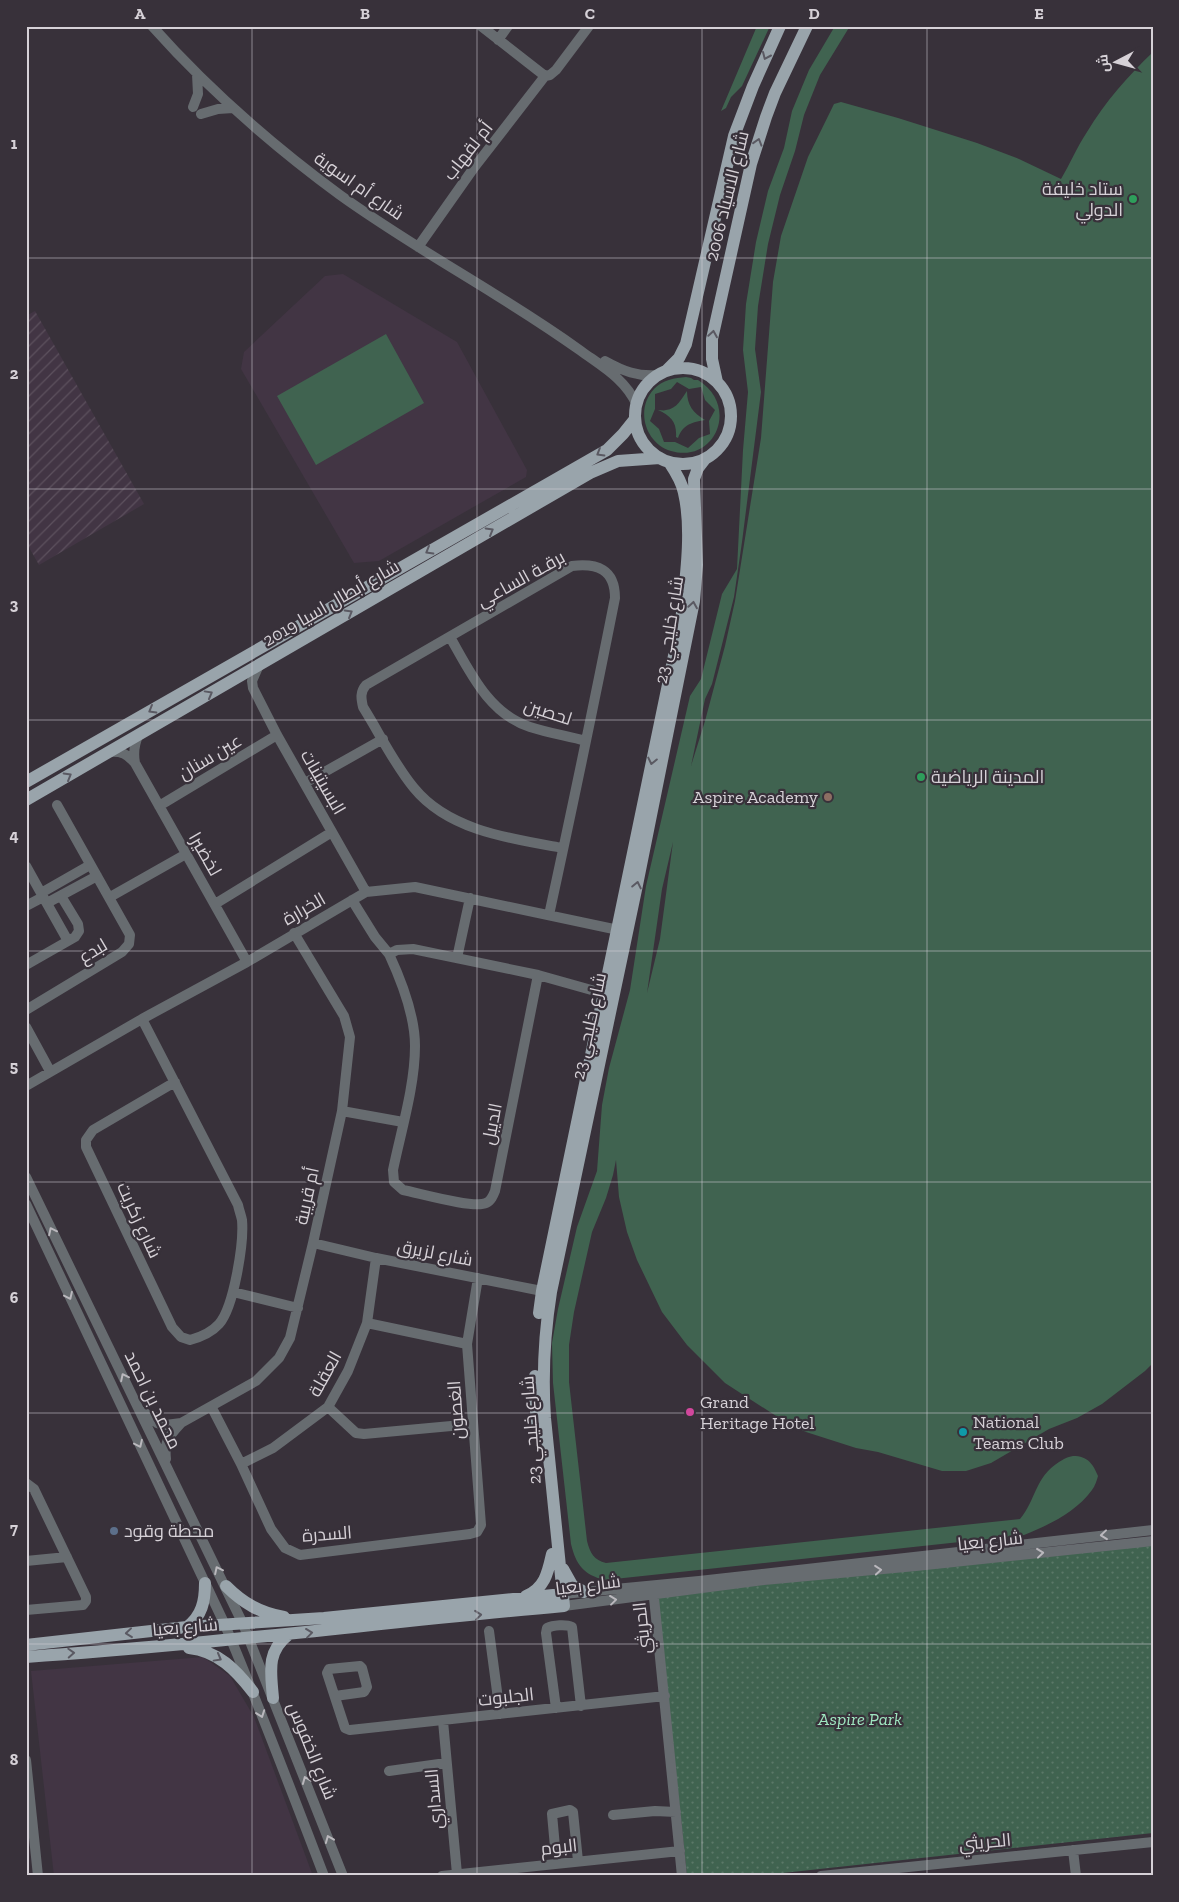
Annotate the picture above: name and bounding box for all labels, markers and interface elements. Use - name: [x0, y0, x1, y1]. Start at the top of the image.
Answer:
- text: A: [135, 4, 146, 23]
- text: B: [360, 4, 370, 23]
- text: C: [585, 4, 595, 23]
- text: D: [808, 4, 820, 23]
- text: E: [1034, 4, 1044, 23]
- north arrow: [1092, 38, 1142, 88]
- one-way arrow: [762, 51, 773, 60]
- text: ش: [1094, 53, 1113, 73]
- street label: أم لقهاب: [438, 117, 499, 185]
- street label: شارع الاسياد 2006: [700, 129, 755, 264]
- text: 1: [11, 134, 18, 153]
- one-way arrow: [752, 139, 762, 147]
- street label: شارع أم اسوية: [309, 147, 408, 226]
- place label: ستاد خليفة الدولي: [1042, 178, 1123, 224]
- marker: ستاد خليفة الدولي: [1127, 193, 1139, 205]
- one-way arrow: [707, 330, 718, 338]
- text: 2: [10, 364, 19, 383]
- one-way arrow: [597, 446, 606, 456]
- one-way arrow: [484, 527, 493, 537]
- one-way arrow: [426, 545, 435, 555]
- street label: برقـة الساعي: [473, 546, 570, 615]
- street label: شارع أبطال اسيا 2019: [259, 555, 404, 652]
- street label: شارع خليجي 23: [650, 575, 691, 686]
- text: 3: [10, 595, 19, 614]
- one-way arrow: [688, 601, 698, 610]
- one-way arrow: [344, 609, 353, 619]
- one-way arrow: [203, 690, 212, 700]
- street label: لحصين: [521, 694, 575, 730]
- one-way arrow: [148, 704, 157, 714]
- street label: عين سنان: [174, 730, 246, 784]
- street label: البسيتينات: [296, 746, 350, 818]
- one-way arrow: [648, 756, 658, 765]
- place label: المدينة الرياضية: [931, 766, 1044, 788]
- marker: المدينة الرياضية: [915, 771, 927, 783]
- one-way arrow: [63, 772, 72, 782]
- place label: Aspire Academy: [693, 786, 819, 808]
- marker: Aspire Academy: [822, 791, 834, 803]
- text: 4: [9, 826, 19, 845]
- street label: لخضيرا: [184, 828, 226, 880]
- one-way arrow: [631, 880, 642, 889]
- street label: الخرارة: [279, 888, 329, 930]
- street label: لبدع: [75, 934, 112, 969]
- street label: شارع خليجي 23: [567, 971, 614, 1082]
- text: 5: [10, 1057, 18, 1076]
- street label: الديبل: [477, 1101, 507, 1147]
- street label: أم قريبة: [290, 1165, 325, 1227]
- street label: شارع زكريت: [111, 1179, 166, 1262]
- one-way arrow: [48, 1227, 58, 1236]
- street label: شارع لزيرق: [395, 1235, 475, 1272]
- text: 6: [10, 1288, 19, 1307]
- one-way arrow: [63, 1291, 74, 1300]
- street label: محمد بن احمد: [120, 1347, 186, 1453]
- street label: العقلة: [304, 1347, 346, 1401]
- one-way arrow: [120, 1373, 130, 1382]
- street label: شارع خليجي 23: [516, 1375, 549, 1485]
- street label: الغصون: [443, 1380, 469, 1440]
- place label: Grand Heritage Hotel: [700, 1391, 815, 1434]
- marker: Grand Heritage Hotel: [684, 1406, 696, 1418]
- place label: National Teams Club: [973, 1411, 1064, 1454]
- marker: National Teams Club: [957, 1426, 969, 1438]
- one-way arrow: [133, 1439, 144, 1448]
- text: 7: [10, 1519, 18, 1538]
- place label: محطة وقود: [124, 1520, 214, 1542]
- street label: السدرة: [301, 1521, 353, 1547]
- marker: محطة وقود: [108, 1525, 120, 1537]
- street label: شارع بعيا: [956, 1527, 1024, 1556]
- one-way arrow: [1100, 1530, 1108, 1541]
- one-way arrow: [1036, 1548, 1044, 1559]
- one-way arrow: [875, 1565, 883, 1576]
- one-way arrow: [214, 1566, 224, 1575]
- street label: شارع بعيا: [554, 1570, 622, 1601]
- one-way arrow: [609, 1595, 617, 1606]
- street label: الحريثي: [628, 1601, 659, 1655]
- one-way arrow: [475, 1610, 483, 1621]
- street label: شارع بعيا: [151, 1613, 219, 1642]
- one-way arrow: [125, 1628, 133, 1639]
- one-way arrow: [305, 1628, 313, 1639]
- one-way arrow: [67, 1648, 75, 1659]
- one-way arrow: [212, 1651, 221, 1661]
- street label: الجلبوت: [477, 1683, 535, 1711]
- street label: شارع الخفوس: [282, 1699, 342, 1803]
- park label: Aspire Park: [817, 1708, 902, 1730]
- one-way arrow: [255, 1709, 265, 1717]
- text: 8: [10, 1750, 19, 1769]
- street label: السداري: [420, 1768, 451, 1830]
- one-way arrow: [301, 1776, 312, 1785]
- street label: الحريثي: [958, 1829, 1012, 1858]
- street label: البوم: [540, 1834, 579, 1861]
- one-way arrow: [325, 1835, 335, 1844]

